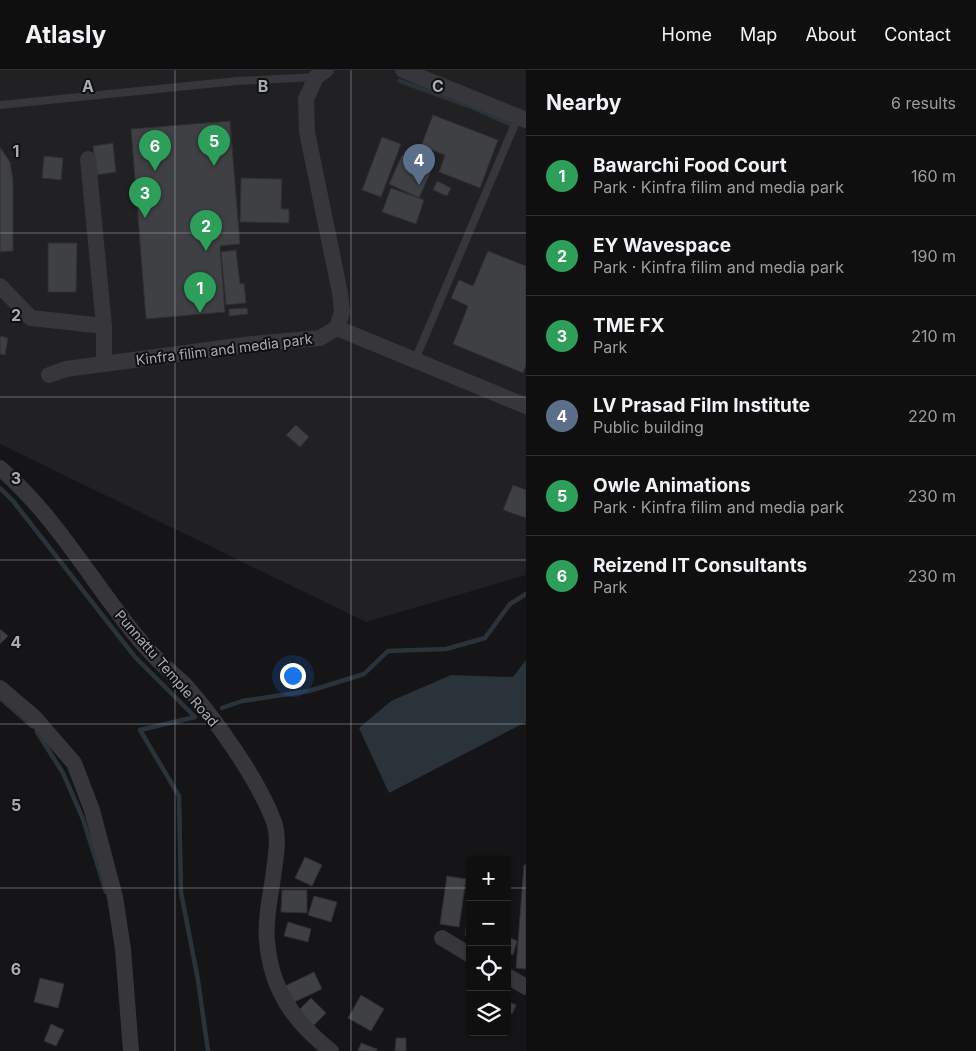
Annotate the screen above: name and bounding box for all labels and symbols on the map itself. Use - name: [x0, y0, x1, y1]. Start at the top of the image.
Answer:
- text: A: [82, 76, 94, 96]
- text: B: [258, 76, 268, 96]
- text: C: [432, 76, 444, 96]
- pin: 5: [198, 125, 230, 166]
- pin: 6: [139, 130, 171, 171]
- text: 1: [13, 141, 19, 161]
- pin: 4: [403, 144, 435, 185]
- pin: 3: [129, 177, 161, 218]
- pin: 2: [190, 210, 222, 251]
- pin: 1: [184, 272, 216, 313]
- text: 2: [11, 305, 21, 325]
- street label: Kinfra filim and media park: [135, 330, 314, 368]
- text: 3: [11, 468, 21, 488]
- street label: Punnattu Temple Road: [112, 606, 222, 730]
- text: 4: [11, 632, 22, 652]
- your location: [280, 663, 306, 689]
- text: 5: [11, 795, 21, 815]
- text: 6: [11, 959, 21, 979]

